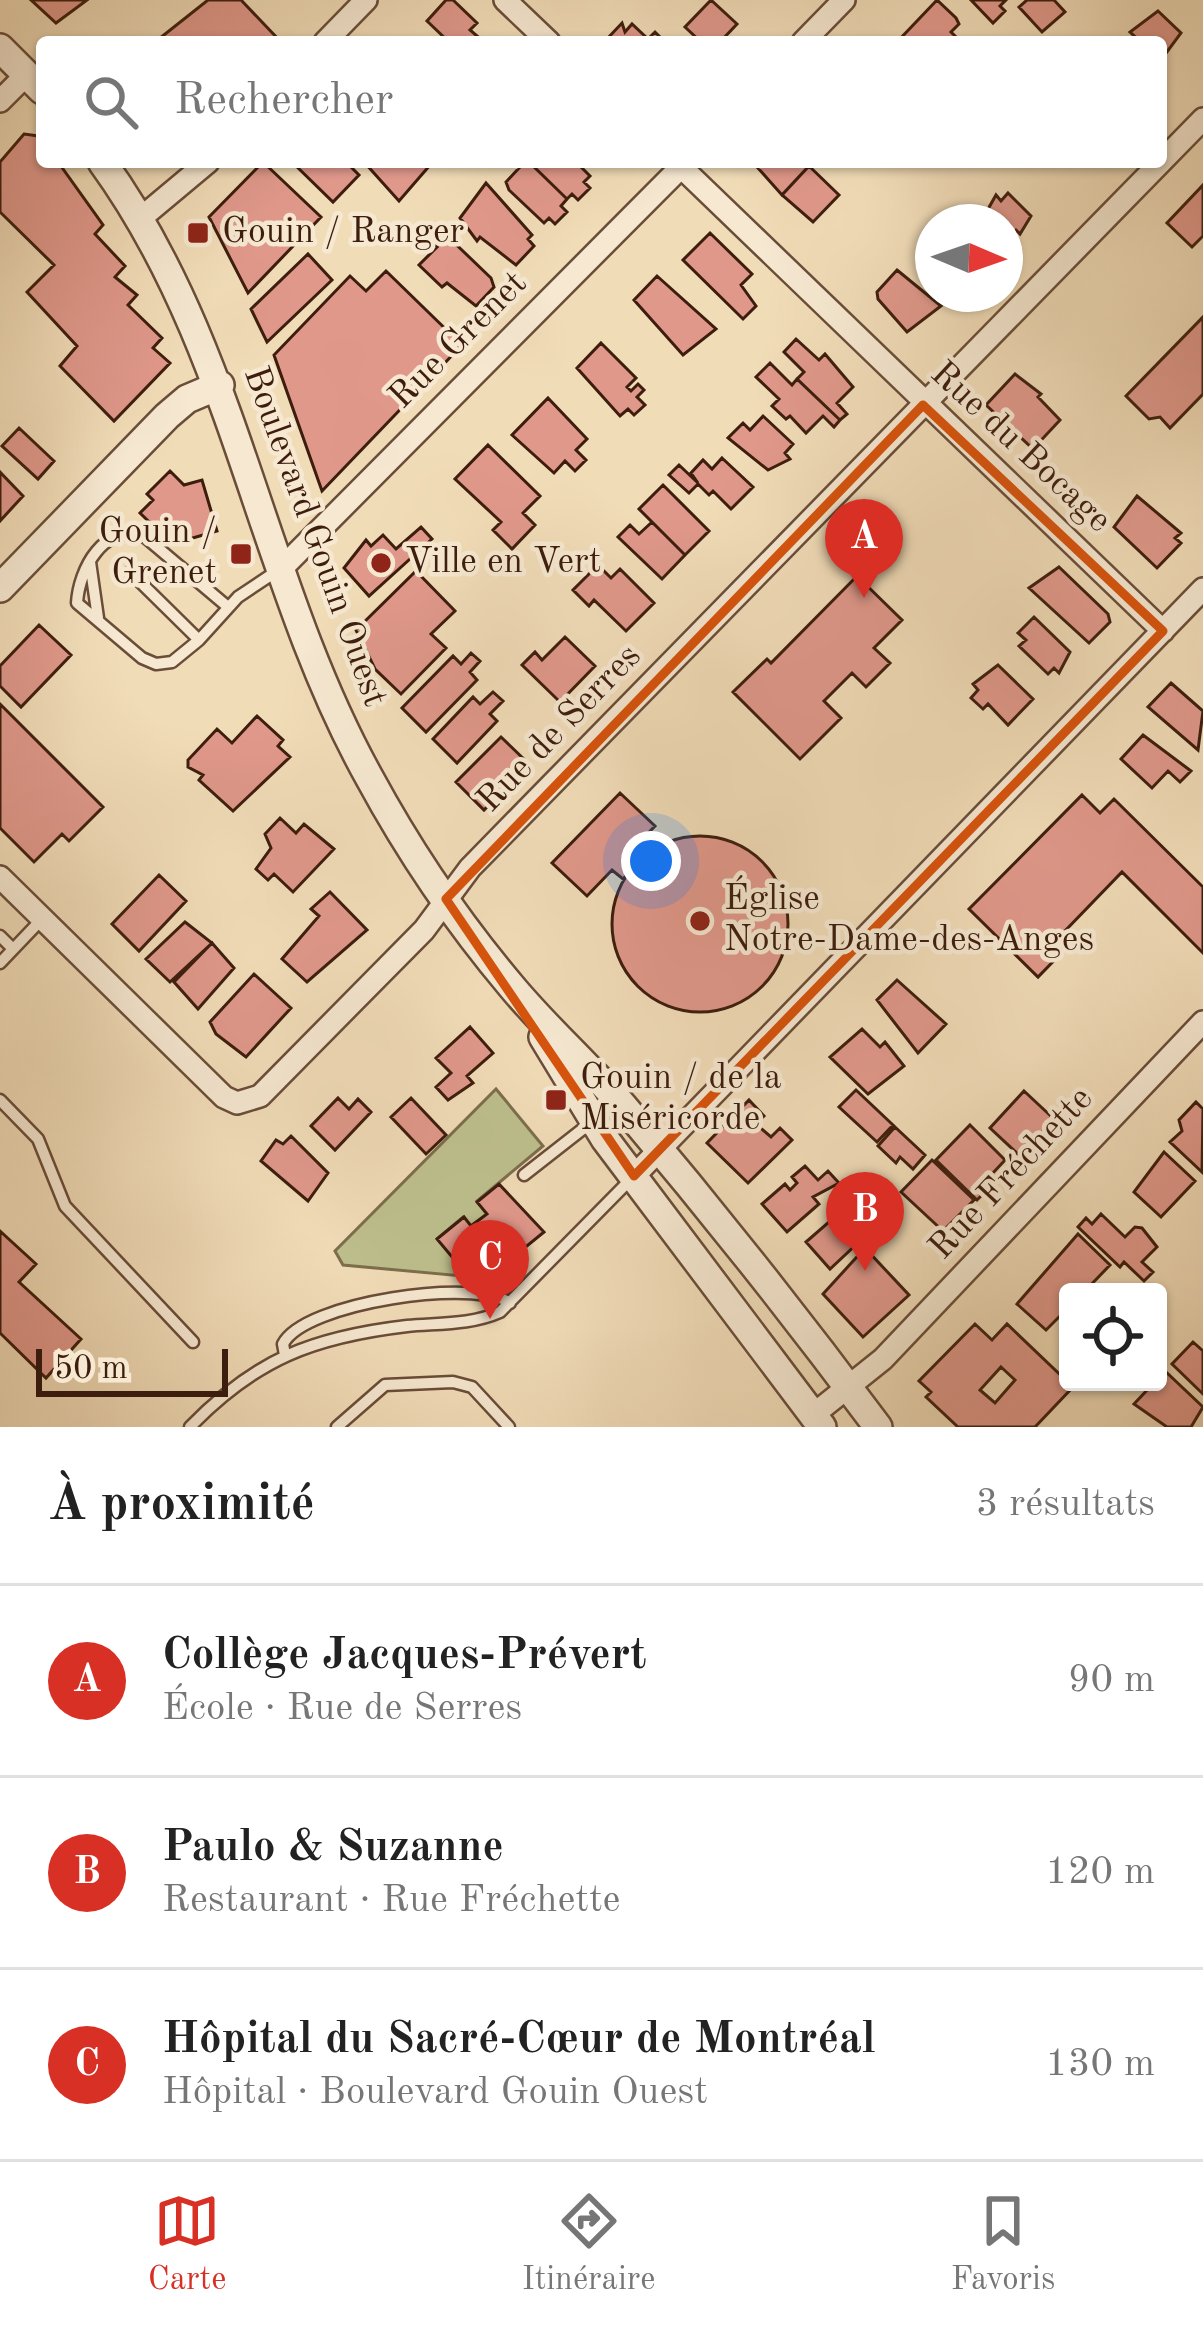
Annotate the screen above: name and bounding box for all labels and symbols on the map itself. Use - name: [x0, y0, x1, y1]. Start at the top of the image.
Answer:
- north arrow: [915, 204, 1023, 312]
- place label: Gouin / Ranger: [222, 215, 465, 251]
- marker: Gouin / Ranger: [185, 220, 211, 246]
- street label: Rue Grenet: [384, 266, 534, 416]
- street label: Rue du Bocage: [923, 356, 1117, 540]
- street label: Boulevard Gouin Ouest: [236, 362, 392, 712]
- pin: A: [825, 499, 903, 598]
- place label: Gouin / Grenet: [99, 515, 217, 592]
- marker: Gouin / Grenet: [228, 541, 254, 567]
- place label: Ville en Vert: [405, 545, 601, 581]
- marker: Ville en Vert: [368, 550, 394, 576]
- street label: Rue de Serres: [471, 638, 649, 820]
- your location: [621, 831, 681, 891]
- place label: Église Notre-Dame-des-Anges: [724, 875, 1094, 959]
- marker: Église Notre-Dame-des-Anges: [687, 908, 713, 934]
- place label: Gouin / de la Miséricorde: [580, 1061, 782, 1138]
- street label: Rue Fréchette: [924, 1081, 1100, 1267]
- marker: Gouin / de la Miséricorde: [543, 1087, 569, 1113]
- pin: B: [826, 1172, 904, 1271]
- pin: C: [451, 1220, 529, 1319]
- scale bar: [36, 1343, 228, 1396]

